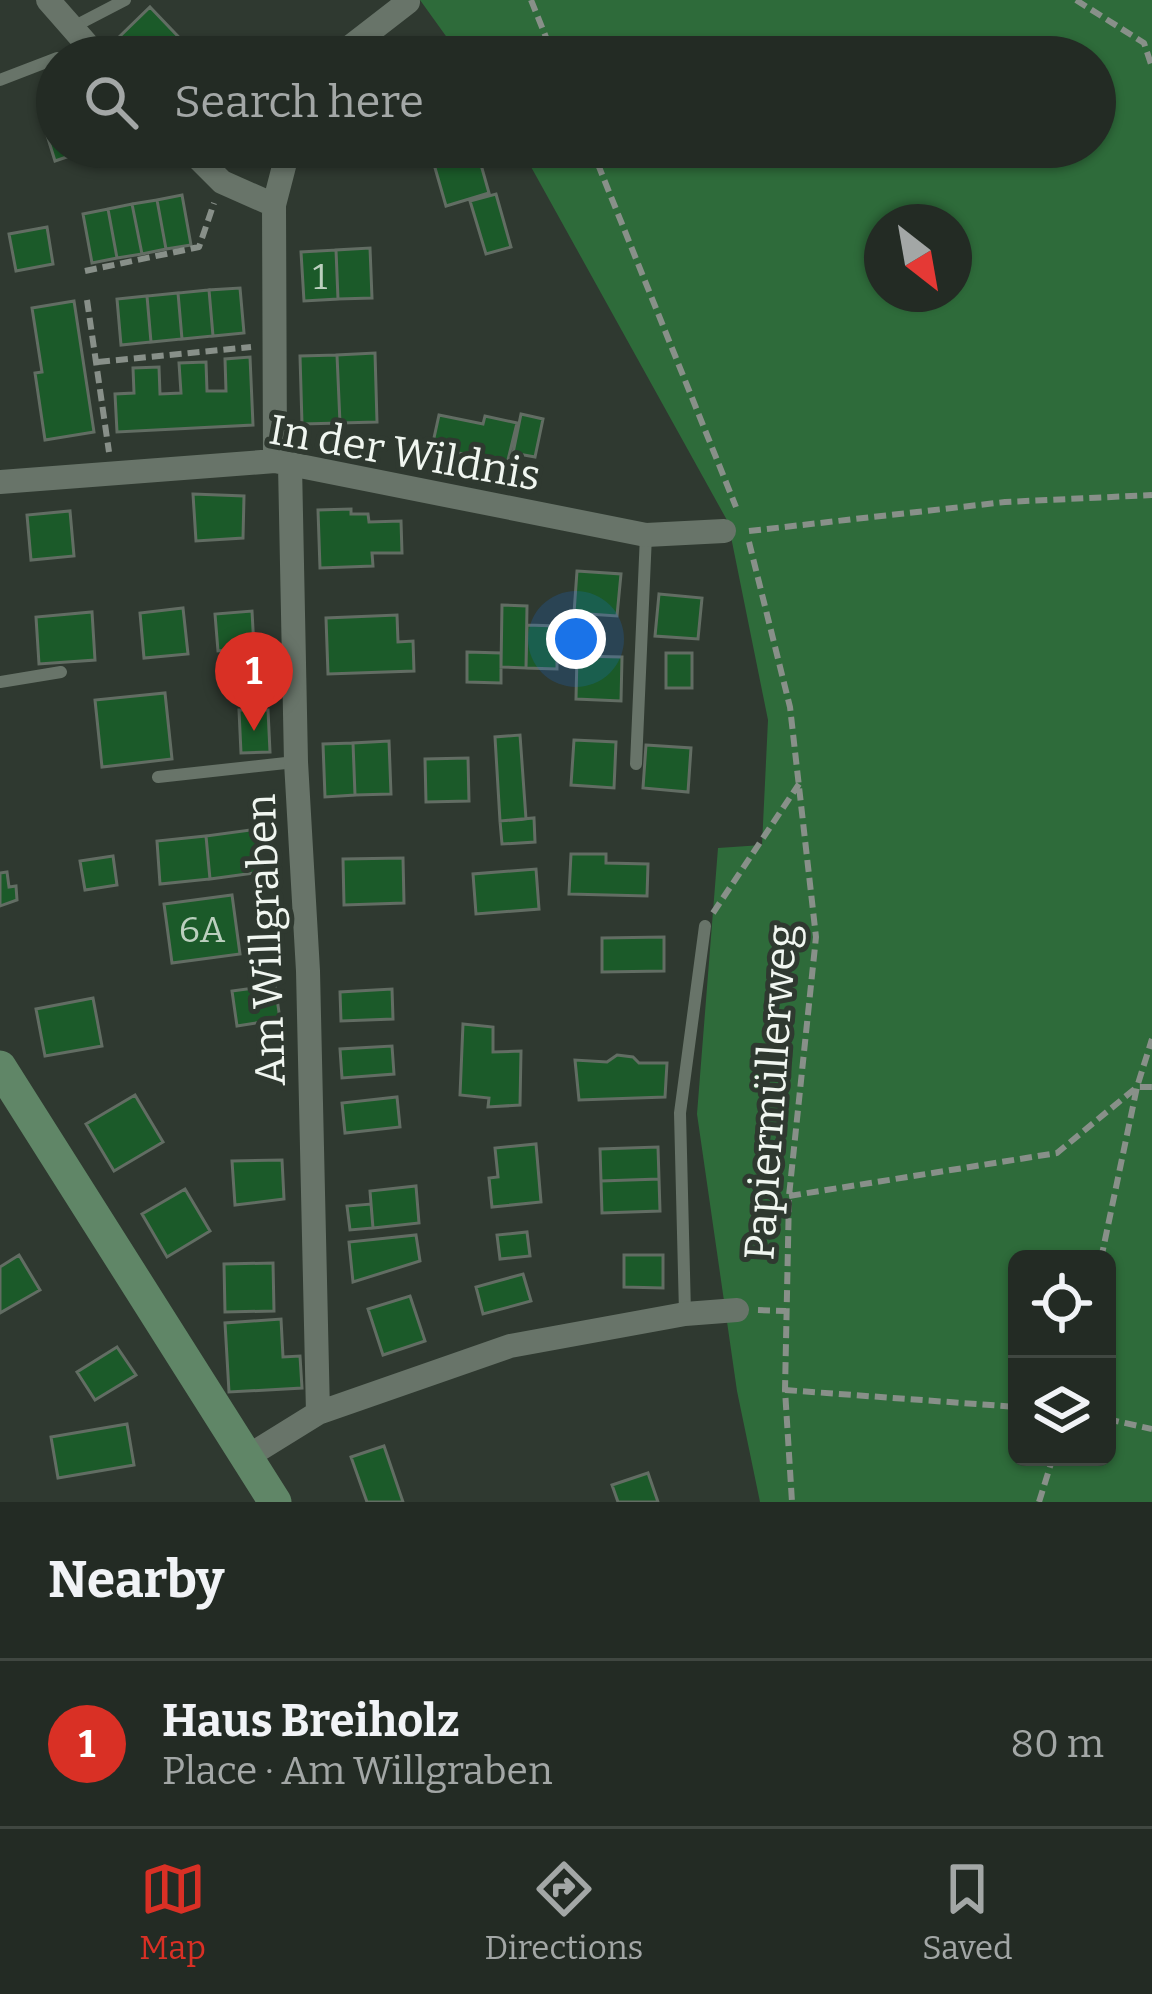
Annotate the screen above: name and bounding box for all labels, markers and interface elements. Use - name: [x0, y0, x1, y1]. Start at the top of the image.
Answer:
- search box: [36, 36, 1116, 168]
- icon: search: [78, 69, 144, 135]
- text: Search here: [174, 75, 424, 129]
- north arrow: [864, 204, 972, 312]
- house number: 1: [313, 255, 328, 299]
- street label: In der Wildnis: [265, 405, 544, 501]
- your location: [546, 609, 606, 669]
- pin: 1: [215, 632, 293, 731]
- street label: Am Willgraben: [236, 793, 296, 1087]
- house number: 6A: [179, 908, 226, 952]
- street label: Papiermüllerweg: [734, 922, 808, 1262]
- map controls: [1008, 1250, 1116, 1466]
- button: locate: [1008, 1250, 1116, 1358]
- button: layers: [1008, 1358, 1116, 1466]
- text: Nearby: [48, 1549, 224, 1611]
- text: Haus Breiholz: [162, 1694, 460, 1748]
- text: 1: [79, 1721, 95, 1767]
- text: 80 m: [1011, 1721, 1104, 1767]
- text: Place · Am Willgraben: [162, 1748, 553, 1794]
- tab: Map: [139, 1856, 206, 1968]
- tab: Directions: [485, 1856, 643, 1968]
- tab: Saved: [922, 1856, 1013, 1968]

